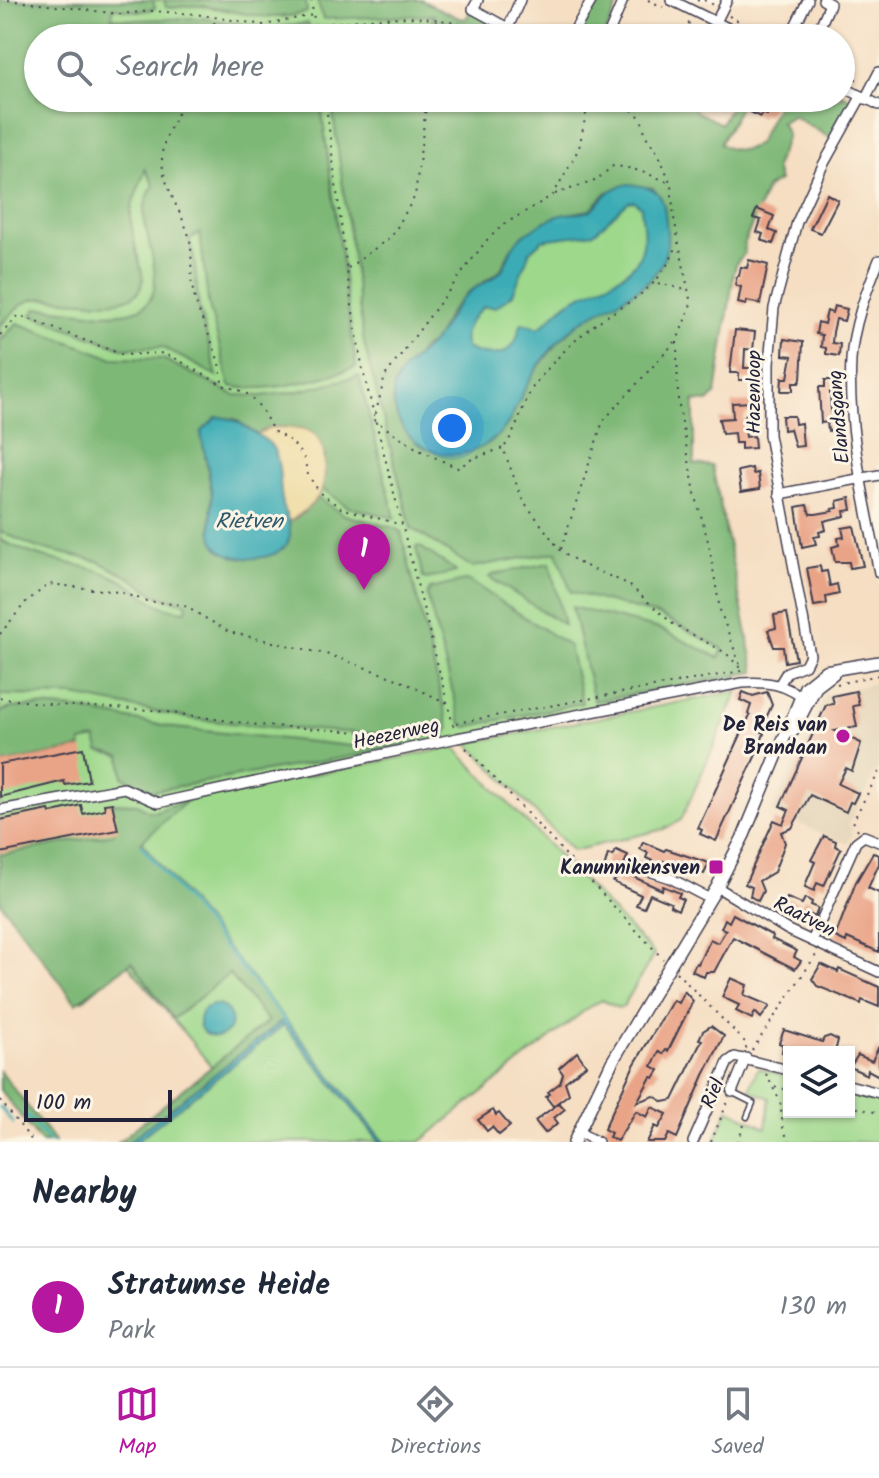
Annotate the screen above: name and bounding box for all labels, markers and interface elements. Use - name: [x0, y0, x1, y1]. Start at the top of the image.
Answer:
- search box: [24, 24, 855, 112]
- text: Search here: [116, 44, 264, 92]
- icon: search: [52, 46, 96, 90]
- street label: Hazenloop: [739, 350, 771, 434]
- street label: Elandsgang: [820, 369, 860, 465]
- your location: [432, 408, 472, 448]
- water label: Rietven: [215, 505, 285, 540]
- pin: 1: [338, 524, 390, 590]
- street label: Heezerweg: [350, 710, 443, 760]
- place label: De Reis van Brandaan: [722, 710, 827, 765]
- marker: De Reis van Brandaan: [834, 727, 852, 745]
- place label: Kanunnikensven: [560, 853, 700, 885]
- marker: Kanunnikensven: [707, 858, 725, 876]
- street label: Raatven: [767, 888, 841, 947]
- map controls: [783, 1046, 855, 1118]
- button: layers: [783, 1046, 855, 1118]
- street label: Riel: [693, 1073, 735, 1114]
- scale bar: [24, 1086, 172, 1122]
- text: 100 m: [36, 1086, 91, 1121]
- text: Nearby: [32, 1167, 137, 1221]
- text: Stratumse Heide: [108, 1262, 330, 1310]
- text: 1: [54, 1286, 62, 1328]
- text: 130 m: [780, 1286, 847, 1328]
- text: Park: [108, 1310, 155, 1352]
- tab: Map: [115, 1382, 159, 1465]
- tab: Directions: [390, 1382, 481, 1465]
- tab: Saved: [712, 1382, 764, 1465]

